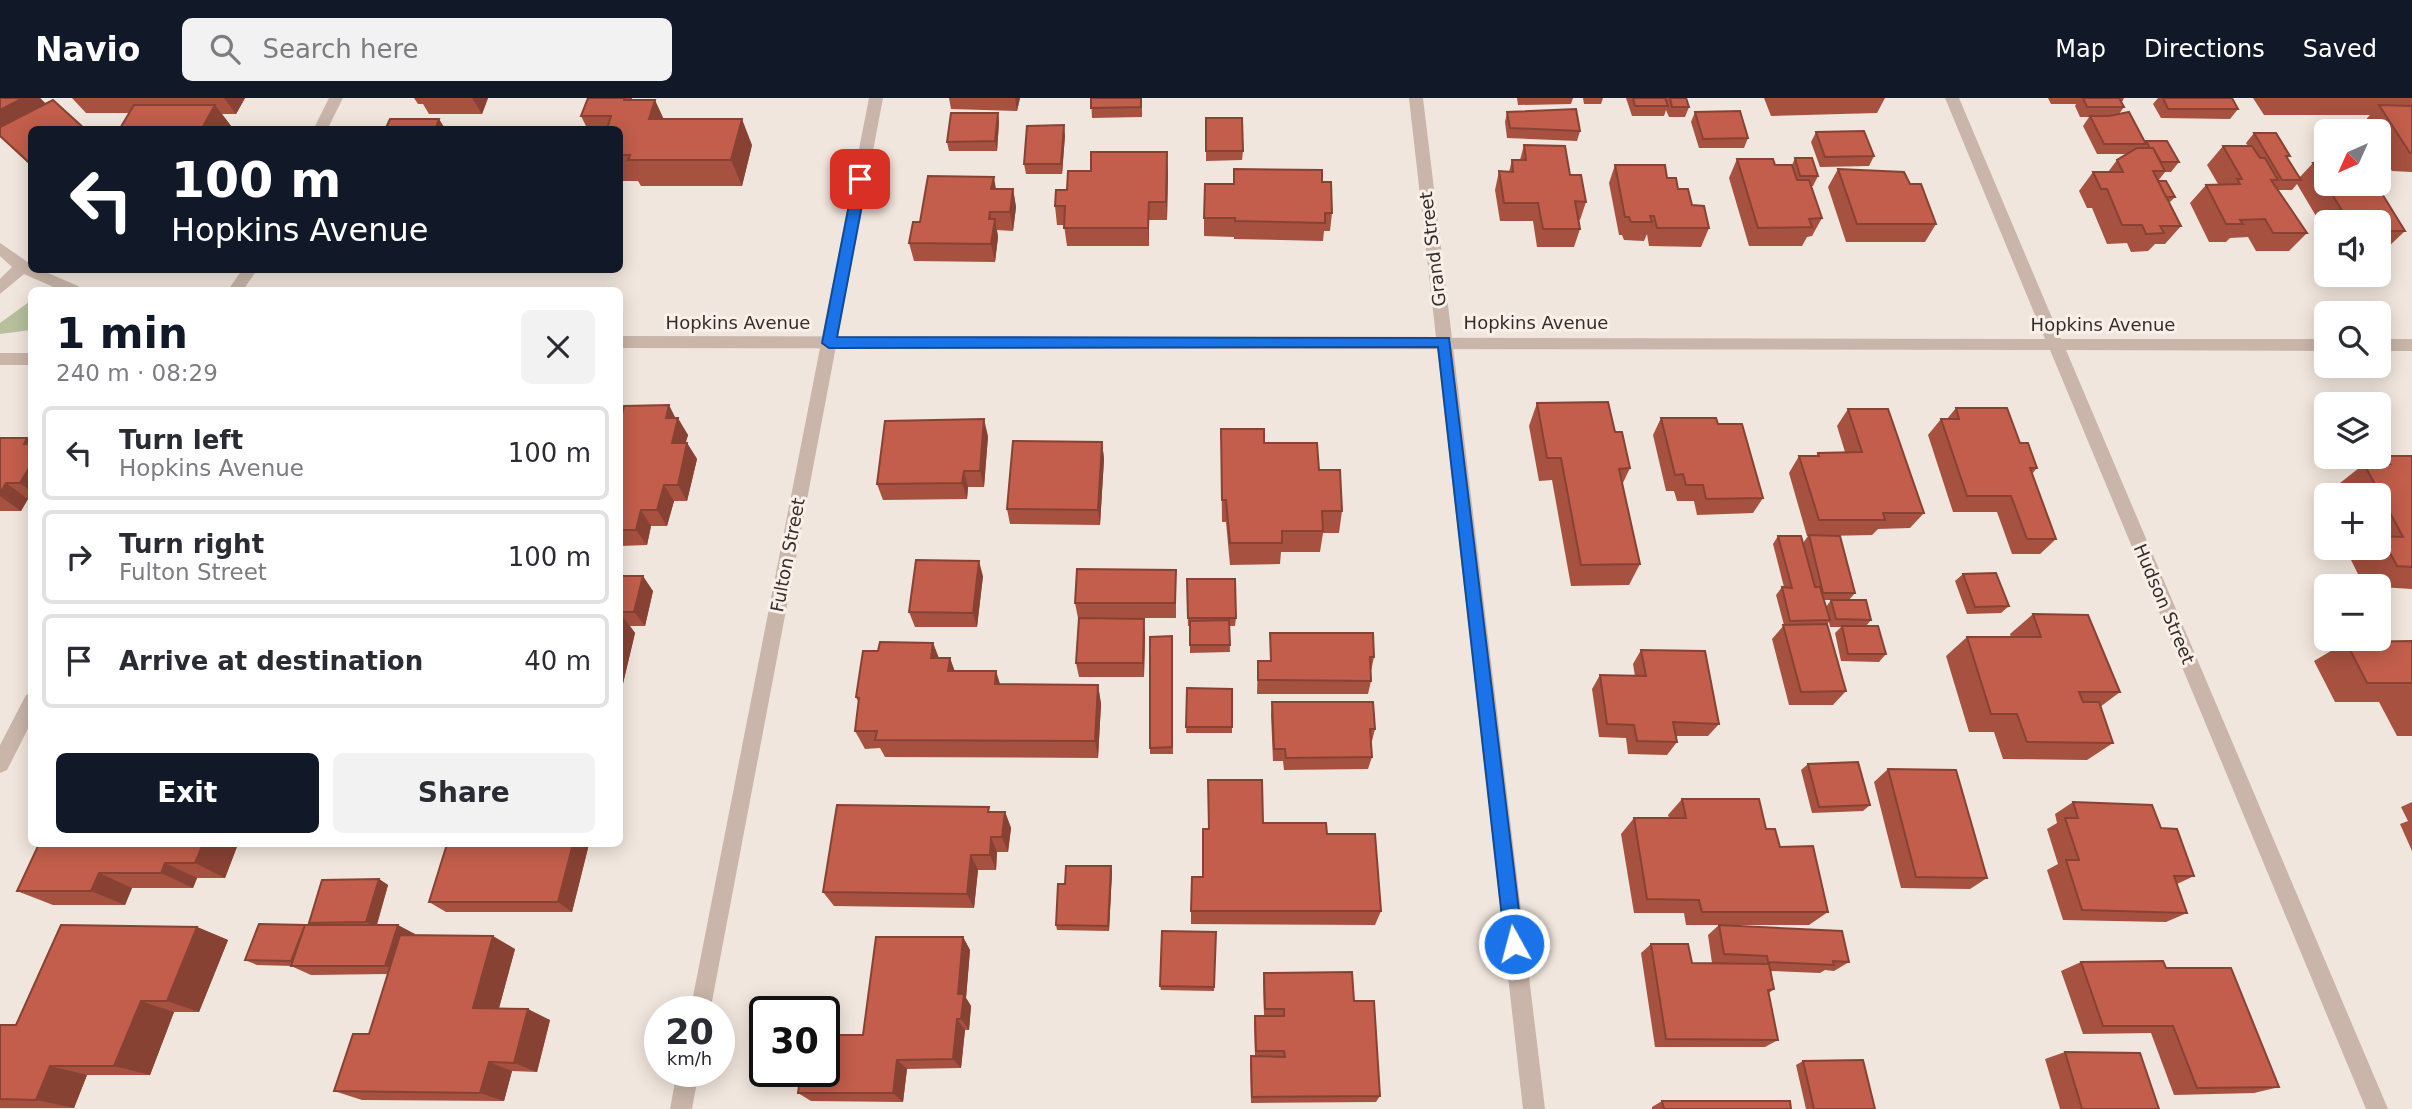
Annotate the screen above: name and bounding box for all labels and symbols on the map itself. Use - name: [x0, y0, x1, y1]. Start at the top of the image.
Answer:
- north arrow: [2314, 119, 2390, 196]
- pin: [830, 149, 890, 209]
- street label: Grand Street: [1415, 190, 1450, 308]
- street label: Hopkins Avenue: [666, 312, 810, 333]
- street label: Hopkins Avenue: [1464, 312, 1608, 333]
- street label: Hopkins Avenue: [2031, 314, 2175, 335]
- street label: Fulton Street: [766, 496, 809, 614]
- street label: Hudson Street: [2130, 541, 2199, 667]
- position arrow: [1477, 907, 1551, 981]
- speed limit sign: 30: [749, 996, 840, 1087]

